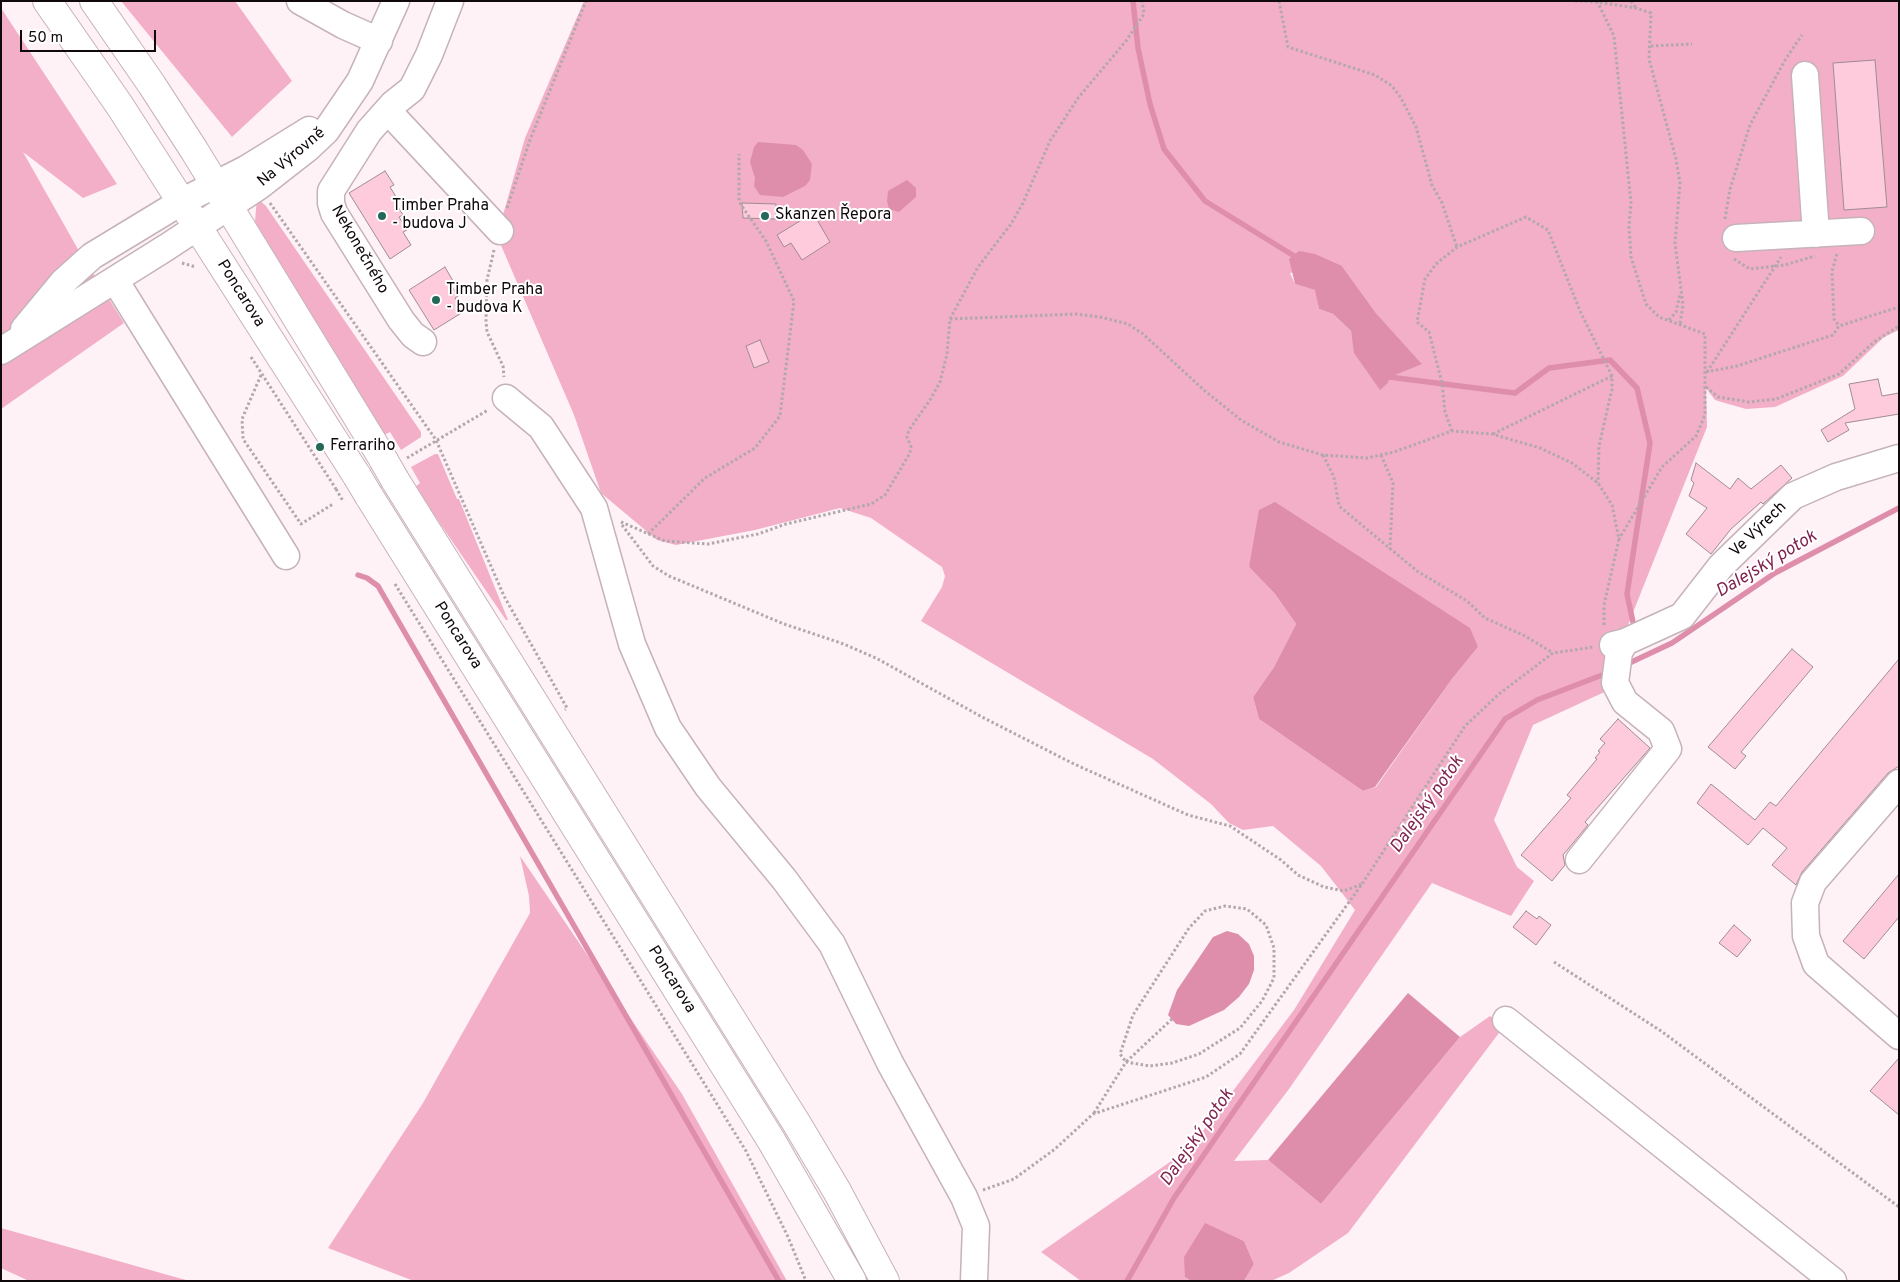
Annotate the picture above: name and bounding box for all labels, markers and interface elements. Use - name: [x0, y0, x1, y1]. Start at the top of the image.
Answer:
- scale bar: [22, 20, 159, 52]
- text: 50 m: [28, 29, 63, 48]
- street label: Na Výrovně: [254, 124, 330, 192]
- place label: Timber Praha - budova J: [392, 197, 489, 235]
- street label: Nekonečného: [326, 202, 392, 298]
- place label: Skanzen Řepora: [775, 206, 891, 226]
- marker: Timber Praha - budova J: [376, 210, 388, 222]
- marker: Skanzen Řepora: [759, 210, 771, 222]
- street label: Poncarova: [212, 257, 268, 331]
- place label: Timber Praha - budova K: [446, 281, 543, 319]
- marker: Timber Praha - budova K: [430, 294, 442, 306]
- place label: Ferrariho: [330, 437, 396, 457]
- marker: Ferrariho: [314, 441, 326, 453]
- street label: Ve Výrech: [1727, 498, 1791, 562]
- water label: Dalejský potok: [1713, 526, 1821, 604]
- street label: Poncarova: [429, 599, 485, 673]
- water label: Dalejský potok: [1387, 752, 1469, 858]
- street label: Poncarova: [643, 943, 699, 1017]
- water label: Dalejský potok: [1157, 1085, 1239, 1191]

